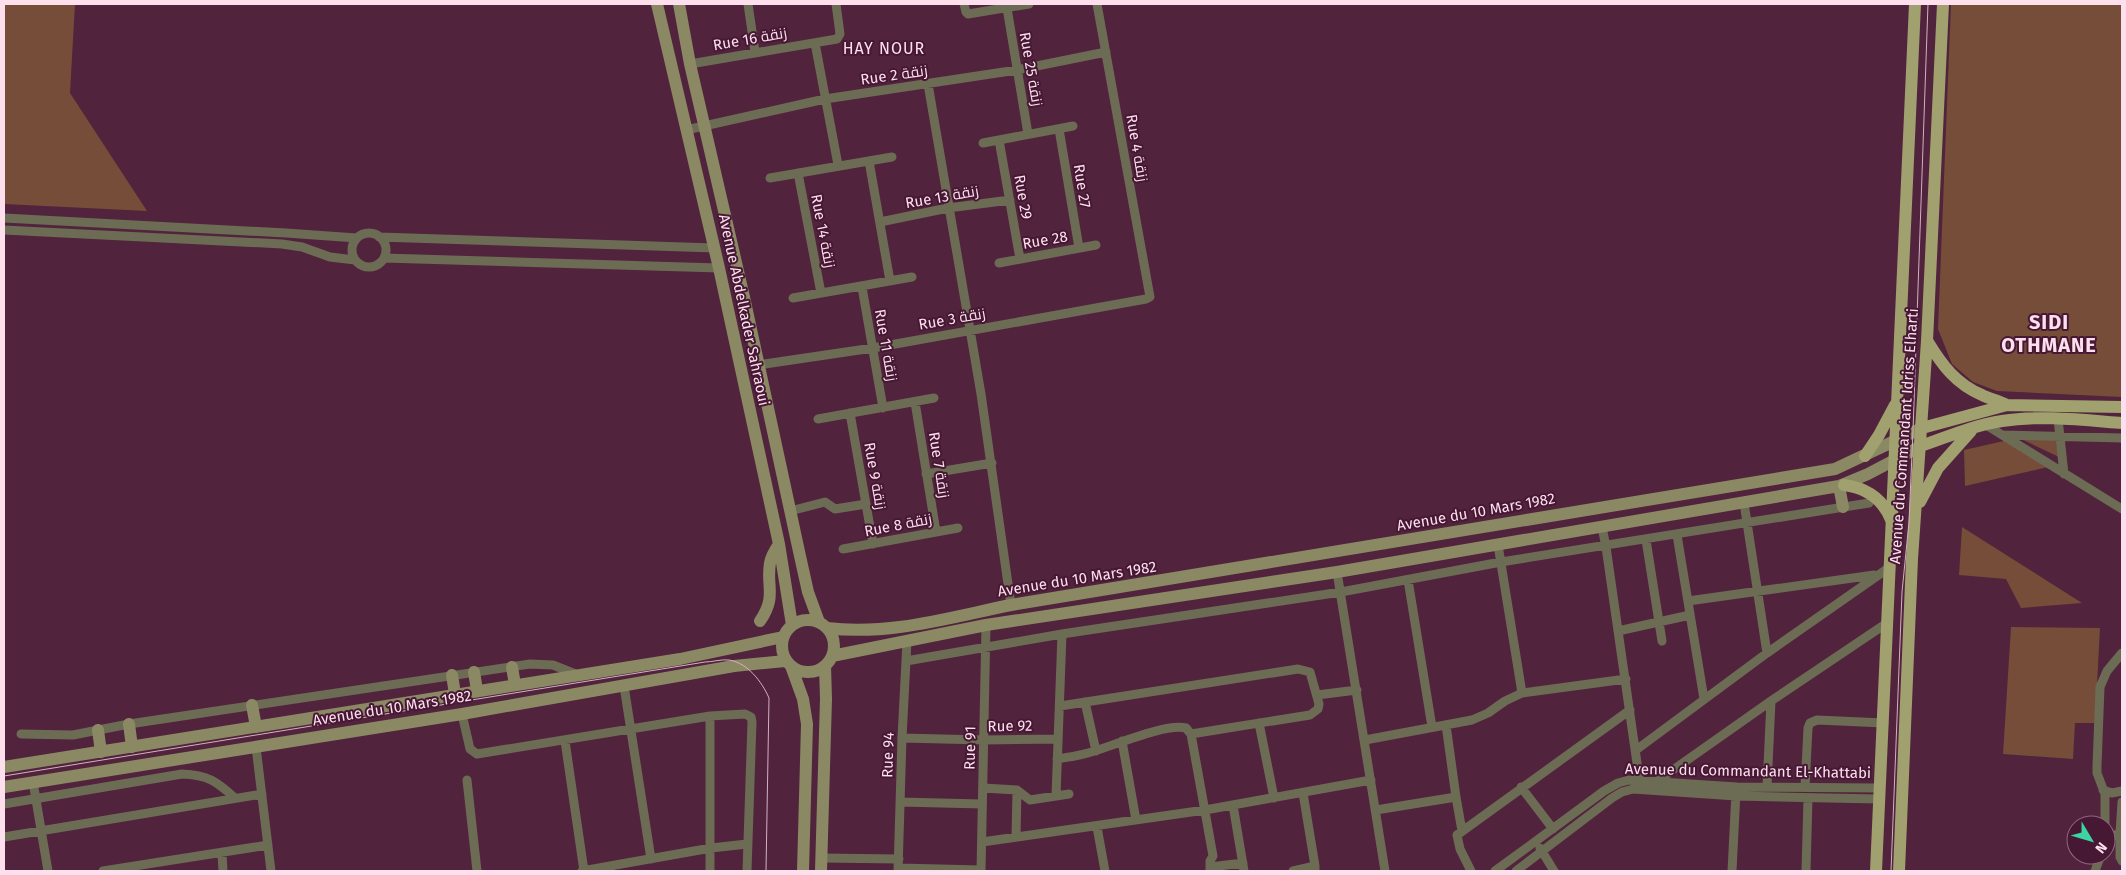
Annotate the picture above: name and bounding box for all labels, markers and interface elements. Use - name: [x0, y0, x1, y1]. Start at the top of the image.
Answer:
- street label: Rue 16 زنقة: [712, 24, 788, 54]
- street label: Rue 25 زنقة: [1016, 30, 1046, 108]
- district label: HAY NOUR: [843, 39, 925, 58]
- street label: Rue 2 زنقة: [859, 61, 929, 89]
- street label: Rue 4 زنقة: [1122, 113, 1152, 183]
- street label: Rue 27: [1070, 163, 1094, 209]
- street label: Rue 29: [1010, 173, 1036, 221]
- street label: Rue 13 زنقة: [904, 182, 980, 212]
- street label: Rue 14 زنقة: [807, 193, 839, 269]
- street label: Avenue Abdelkader Sahraoui: [715, 212, 773, 408]
- street label: Rue 28: [1021, 227, 1069, 253]
- street label: Rue 3 زنقة: [917, 304, 987, 334]
- street label: Rue 11 زنقة: [871, 308, 901, 382]
- street label: Avenue du Commandant Idriss Elharti: [1886, 308, 1922, 564]
- district label: SIDI OTHMANE: [2001, 310, 2097, 357]
- street label: Rue 7 زنقة: [925, 431, 953, 499]
- street label: Rue 9 زنقة: [860, 441, 890, 511]
- street label: Avenue du 10 Mars 1982: [1395, 489, 1557, 535]
- street label: Rue 8 زنقة: [863, 510, 933, 540]
- street label: Avenue du 10 Mars 1982: [996, 558, 1158, 600]
- street label: Avenue du 10 Mars 1982: [311, 687, 473, 729]
- street label: Rue 92: [987, 717, 1033, 735]
- street label: Rue 91: [961, 726, 979, 770]
- street label: Rue 94: [878, 732, 898, 778]
- street label: Avenue du Commandant El-Khattabi: [1625, 760, 1871, 782]
- north arrow: [2066, 815, 2116, 865]
- text: N: [2091, 839, 2110, 857]

